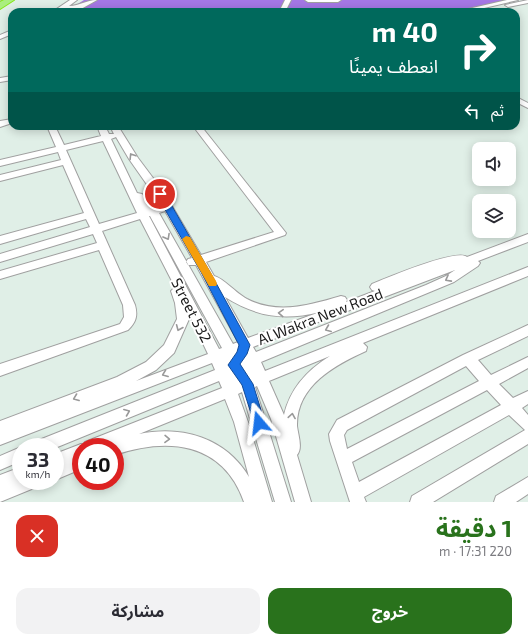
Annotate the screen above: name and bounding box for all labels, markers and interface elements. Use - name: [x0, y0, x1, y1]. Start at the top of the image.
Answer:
- text: 40 m: [372, 14, 438, 48]
- icon: right: [452, 24, 504, 76]
- text: انعطف يمينًا: [349, 55, 438, 77]
- icon: left: [461, 100, 483, 122]
- text: ثم: [491, 101, 504, 119]
- map controls: [472, 142, 516, 238]
- button: sound: [472, 142, 516, 186]
- one-way arrow: [130, 153, 137, 160]
- pin: [143, 177, 177, 211]
- icon: arrive: [149, 183, 171, 205]
- button: layers: [472, 194, 516, 238]
- one-way arrow: [162, 232, 169, 240]
- one-way arrow: [445, 274, 452, 282]
- street label: Street 532: [168, 275, 216, 345]
- street label: Al Wakra New Road: [255, 284, 385, 348]
- one-way arrow: [277, 308, 284, 317]
- one-way arrow: [176, 324, 184, 331]
- one-way arrow: [325, 324, 333, 332]
- one-way arrow: [161, 370, 168, 378]
- one-way arrow: [72, 394, 79, 402]
- position arrow: [238, 402, 280, 444]
- one-way arrow: [124, 408, 131, 416]
- one-way arrow: [287, 413, 296, 419]
- one-way arrow: [164, 435, 170, 443]
- speed limit sign: 40: [72, 438, 124, 490]
- text: 33: [27, 447, 49, 471]
- text: km/h: [26, 468, 50, 480]
- text: 1 دقيقة: [436, 513, 512, 542]
- button: close: [16, 515, 58, 557]
- text: 220 m · 17:31: [439, 543, 512, 559]
- button: مشاركة: [16, 588, 260, 634]
- button: خروج: [268, 588, 512, 634]

